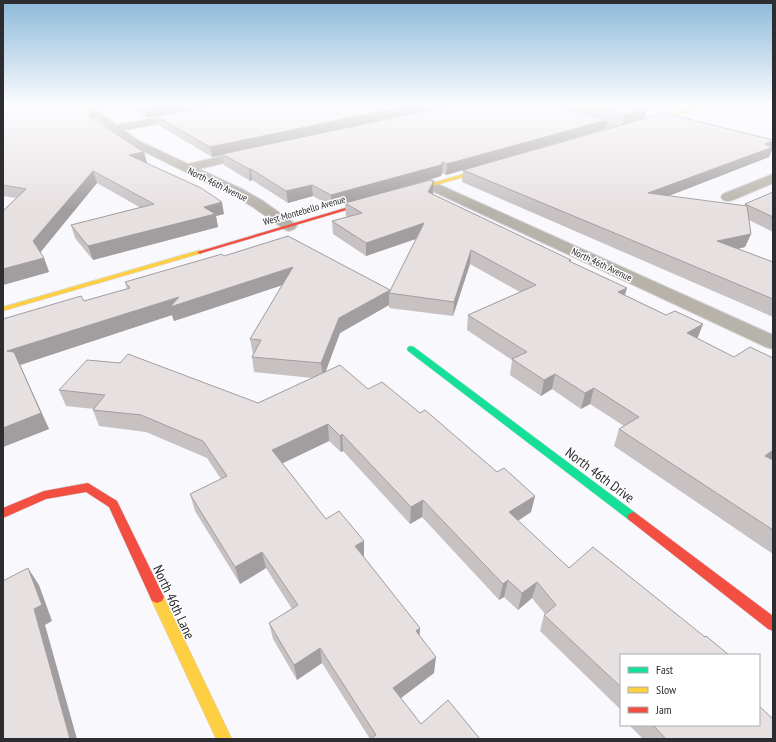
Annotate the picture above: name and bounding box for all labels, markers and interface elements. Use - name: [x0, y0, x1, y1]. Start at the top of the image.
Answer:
- street label: North 46th Avenue: [186, 164, 250, 205]
- street label: West Montebello Avenue: [261, 192, 347, 228]
- street label: North 46th Avenue: [569, 245, 634, 284]
- street label: North 46th Drive: [562, 443, 638, 507]
- street label: North 46th Lane: [149, 562, 199, 642]
- legend: [620, 654, 760, 726]
- text: Fast: [656, 662, 674, 677]
- text: Slow: [656, 682, 677, 697]
- text: Jam: [655, 702, 672, 717]

